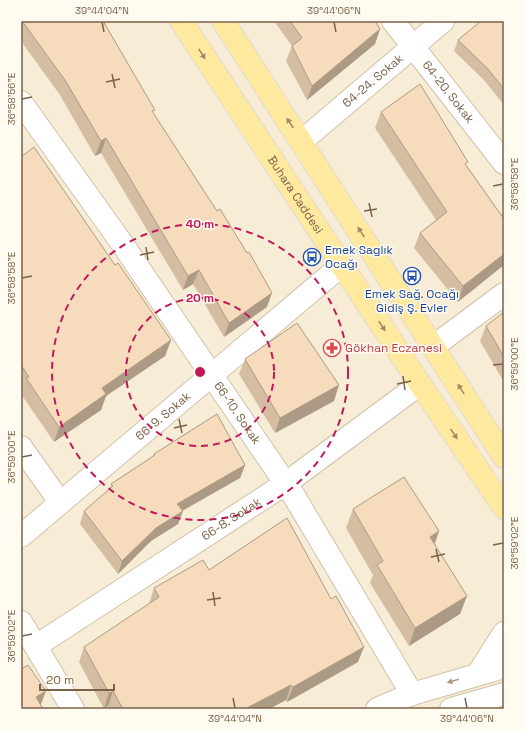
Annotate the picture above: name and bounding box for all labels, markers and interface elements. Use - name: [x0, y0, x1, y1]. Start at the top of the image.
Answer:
- text: 39°44'04"N: [75, 4, 129, 17]
- text: 39°44'06"N: [307, 4, 361, 17]
- one-way arrow: [199, 48, 206, 59]
- street label: 64-24. Sokak: [339, 50, 407, 111]
- street label: 64-20. Sokak: [419, 57, 478, 127]
- text: 36°58'56"E: [5, 72, 18, 125]
- one-way arrow: [286, 118, 294, 128]
- street label: Buhara Caddesi: [264, 153, 327, 237]
- text: 36°58'58"E: [508, 157, 521, 210]
- text: 40 m: [186, 216, 214, 232]
- one-way arrow: [357, 226, 364, 238]
- place label: Emek Saglık Ocağı: [325, 242, 393, 272]
- bus stop icon: Emek Saglık Ocağı: [302, 247, 322, 267]
- text: 36°58'58"E: [5, 251, 18, 304]
- bus stop icon: Emek Sağ. Ocağı Gidiş Ş. Evler: [402, 266, 422, 286]
- place label: Emek Sağ. Ocağı Gidiş Ş. Evler: [365, 286, 459, 316]
- text: 20 m: [186, 290, 214, 306]
- one-way arrow: [378, 321, 386, 331]
- text: 36°59'00"E: [508, 337, 521, 391]
- pharmacy icon: Gökhan Eczanesi: [322, 338, 342, 358]
- place label: Gökhan Eczanesi: [345, 340, 442, 356]
- centre of rings: [193, 365, 207, 379]
- street label: 66-10. Sokak: [210, 378, 265, 448]
- one-way arrow: [457, 384, 465, 394]
- street label: 66-9. Sokak: [132, 388, 195, 444]
- one-way arrow: [450, 429, 458, 439]
- text: 36°59'00"E: [5, 430, 18, 484]
- street label: 66-8. Sokak: [198, 493, 265, 544]
- text: 36°59'02"E: [508, 516, 521, 569]
- text: 36°59'02"E: [5, 609, 18, 662]
- scale bar: [40, 666, 114, 692]
- text: 20 m: [46, 672, 74, 688]
- one-way arrow: [447, 679, 459, 685]
- text: 39°44'04"N: [208, 712, 262, 725]
- text: 39°44'06"N: [440, 712, 494, 725]

